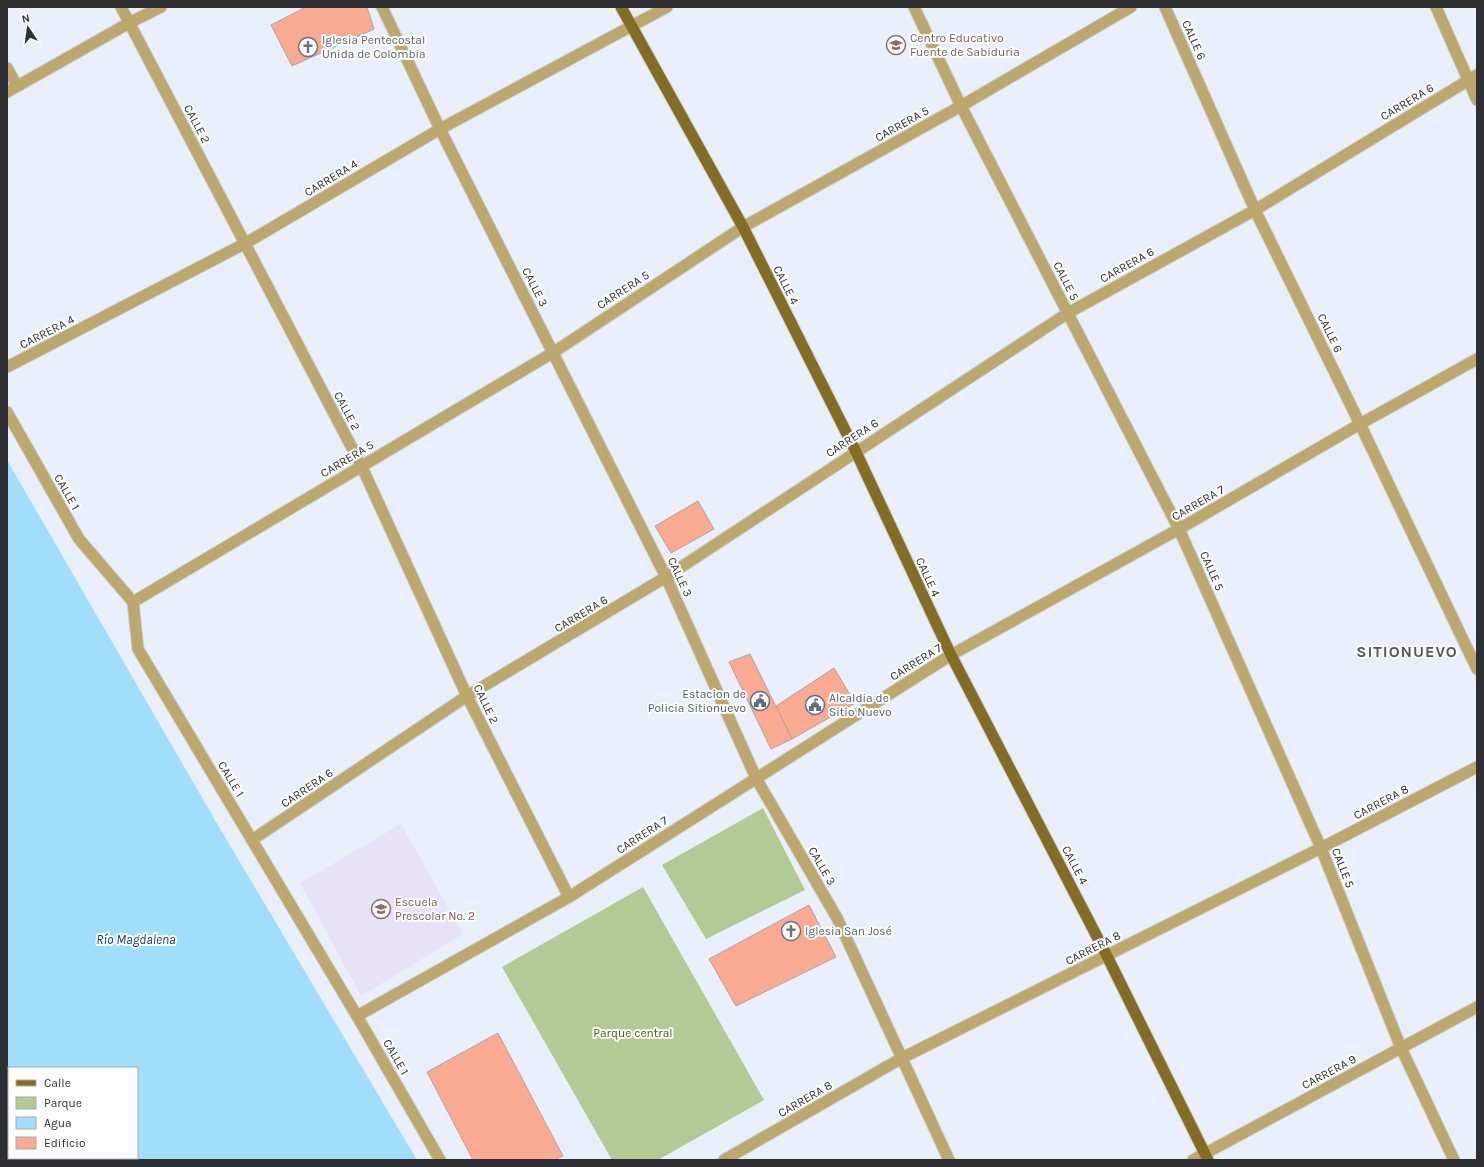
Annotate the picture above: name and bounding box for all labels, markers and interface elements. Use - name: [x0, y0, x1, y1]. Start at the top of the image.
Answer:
- north arrow: [8, 8, 48, 48]
- text: N: [21, 12, 31, 26]
- street label: CALLE 6: [1179, 18, 1209, 62]
- place label: Centro Educativo Fuente de Sabiduria: [910, 31, 1020, 59]
- place label: Iglesia Pentecostal Unida de Colombia: [322, 33, 426, 61]
- school or university icon: Centro Educativo Fuente de Sabiduria: [885, 34, 907, 56]
- church icon: Iglesia Pentecostal Unida de Colombia: [297, 36, 319, 58]
- street label: CARRERA 6: [1378, 81, 1436, 123]
- street label: CALLE 2: [181, 102, 213, 146]
- street label: CARRERA 5: [873, 103, 932, 145]
- street label: CARRERA 4: [302, 157, 360, 199]
- street label: CARRERA 6: [1098, 244, 1157, 286]
- street label: CALLE 5: [1050, 259, 1082, 303]
- street label: CALLE 4: [770, 263, 802, 307]
- street label: CALLE 3: [519, 265, 551, 309]
- street label: CARRERA 5: [594, 268, 652, 312]
- street label: CALLE 6: [1315, 311, 1346, 355]
- street label: CARRERA 4: [17, 312, 77, 352]
- street label: CALLE 2: [331, 389, 363, 433]
- street label: CARRERA 6: [823, 416, 881, 460]
- street label: CARRERA 5: [318, 438, 376, 480]
- street label: CALLE 1: [51, 472, 83, 512]
- street label: CARRERA 7: [1169, 482, 1227, 524]
- street label: CALLE 5: [1197, 549, 1227, 593]
- street label: CALLE 3: [665, 555, 695, 599]
- street label: CALLE 4: [913, 555, 943, 599]
- street label: CARRERA 6: [552, 593, 610, 635]
- street label: CARRERA 7: [888, 640, 945, 683]
- district label: SITIONUEVO: [1356, 642, 1458, 661]
- street label: CALLE 2: [470, 682, 502, 726]
- place label: Estacion de Policia Sitionuevo: [648, 687, 746, 715]
- public building icon: Estacion de Policia Sitionuevo: [749, 690, 771, 712]
- place label: Alcaldia de Sitio Nuevo: [829, 691, 892, 719]
- public building icon: Alcaldia de Sitio Nuevo: [804, 694, 826, 716]
- street label: CALLE 1: [215, 759, 247, 799]
- street label: CARRERA 6: [278, 765, 336, 810]
- street label: CARRERA 8: [1351, 782, 1411, 822]
- street label: CARRERA 7: [614, 813, 671, 857]
- street label: CALLE 4: [1059, 843, 1091, 887]
- street label: CALLE 3: [805, 844, 839, 888]
- street label: CALLE 5: [1329, 846, 1357, 890]
- place label: Escuela Prescolar No. 2: [395, 895, 475, 923]
- school or university icon: Escuela Prescolar No. 2: [370, 898, 392, 920]
- church icon: Iglesia San José: [780, 920, 802, 942]
- place label: Iglesia San José: [805, 924, 892, 938]
- street label: CARRERA 8: [1063, 928, 1123, 968]
- water label: Río Magdalena: [96, 932, 176, 947]
- park label: Parque central: [593, 1026, 673, 1040]
- street label: CALLE 1: [380, 1037, 412, 1077]
- street label: CARRERA 9: [1299, 1052, 1359, 1092]
- legend: [8, 1067, 138, 1159]
- text: Calle: [44, 1076, 71, 1090]
- street label: CARRERA 8: [775, 1078, 835, 1120]
- text: Parque: [44, 1096, 82, 1110]
- text: Agua: [44, 1116, 72, 1130]
- text: Edificio: [44, 1136, 85, 1150]

